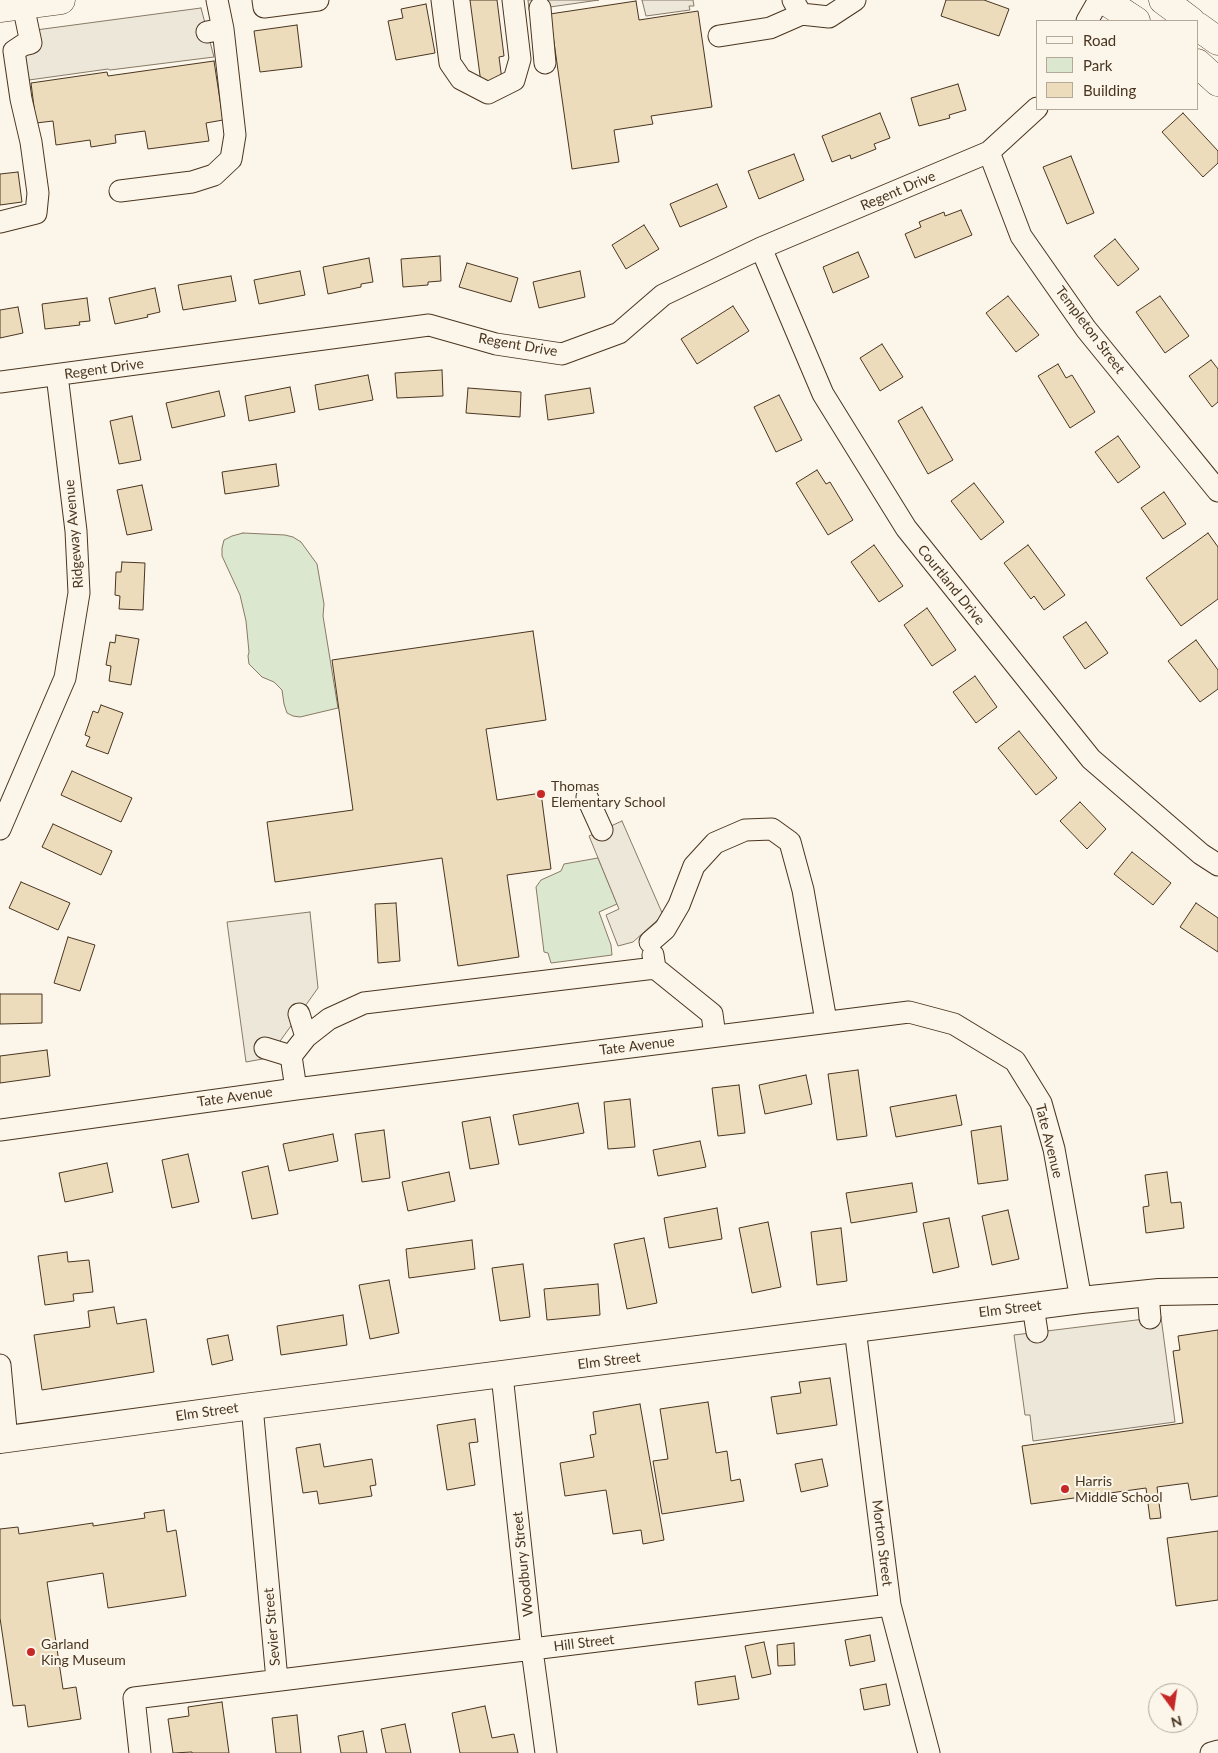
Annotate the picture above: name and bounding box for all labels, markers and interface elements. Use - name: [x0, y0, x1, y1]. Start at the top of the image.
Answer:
- legend: [1036, 20, 1198, 110]
- text: Road: [1083, 31, 1116, 49]
- text: Park: [1083, 56, 1112, 74]
- text: Building: [1083, 81, 1136, 99]
- street label: Regent Drive: [858, 168, 938, 214]
- street label: Templeton Street: [1052, 283, 1128, 377]
- street label: Regent Drive: [477, 330, 559, 360]
- street label: Regent Drive: [63, 355, 145, 383]
- street label: Ridgeway Avenue: [61, 479, 87, 589]
- street label: Courtland Drive: [914, 542, 988, 628]
- place label: Thomas Elementary School: [551, 778, 665, 810]
- marker: Thomas Elementary School: [535, 788, 547, 800]
- street label: Tate Avenue: [598, 1033, 676, 1059]
- street label: Tate Avenue: [196, 1083, 274, 1111]
- street label: Tate Avenue: [1032, 1102, 1066, 1180]
- street label: Elm Street: [978, 1297, 1042, 1321]
- street label: Elm Street: [577, 1349, 641, 1373]
- street label: Elm Street: [174, 1399, 240, 1425]
- place label: Harris Middle School: [1075, 1473, 1162, 1505]
- marker: Harris Middle School: [1059, 1483, 1071, 1495]
- street label: Morton Street: [868, 1499, 896, 1587]
- street label: Woodbury Street: [509, 1510, 537, 1618]
- street label: Sevier Street: [260, 1587, 284, 1667]
- street label: Hill Street: [553, 1631, 615, 1655]
- place label: Garland King Museum: [41, 1636, 126, 1668]
- marker: Garland King Museum: [25, 1646, 37, 1658]
- north arrow: [1148, 1683, 1198, 1733]
- text: N: [1169, 1713, 1184, 1732]

